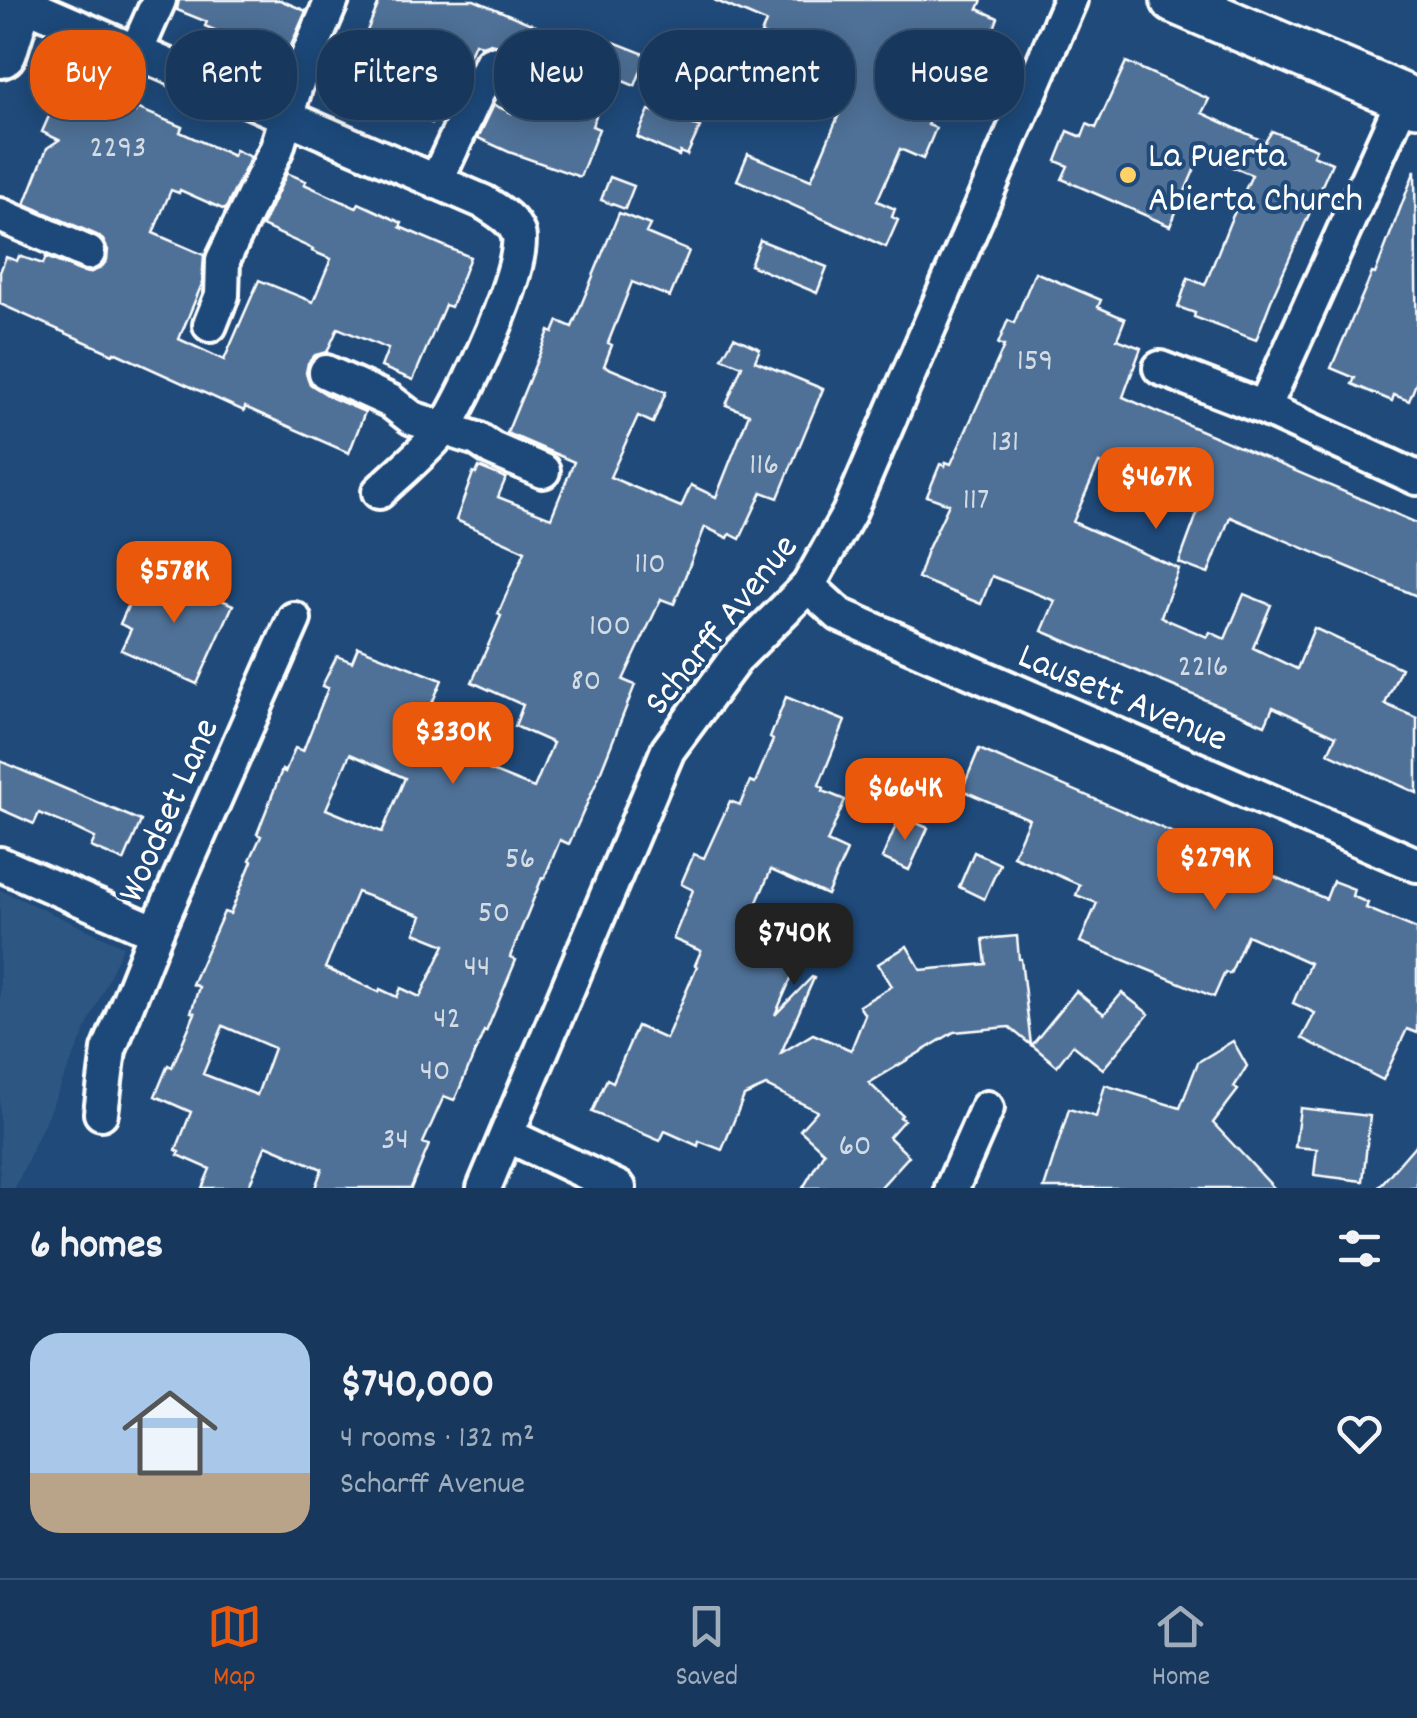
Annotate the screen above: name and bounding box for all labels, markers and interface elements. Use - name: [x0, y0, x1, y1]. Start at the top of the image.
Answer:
- chip: Buy: [30, 30, 146, 120]
- chip: Rent: [166, 30, 297, 120]
- chip: Filters: [317, 30, 474, 120]
- chip: New: [494, 30, 619, 120]
- chip: Apartment: [639, 30, 855, 120]
- chip: House: [875, 30, 1024, 120]
- house number: 2293: [90, 127, 146, 173]
- place label: La Puerta Abierta Church: [1148, 131, 1363, 230]
- marker: La Puerta Abierta Church: [1117, 164, 1139, 186]
- house number: 159: [1017, 340, 1053, 386]
- house number: 131: [991, 421, 1019, 467]
- house number: 116: [749, 444, 779, 490]
- pin: $467K: [1086, 447, 1226, 532]
- text: $467K: [1120, 456, 1192, 502]
- house number: 117: [963, 479, 989, 525]
- street label: Scharff Avenue: [633, 524, 814, 729]
- pin: $578K: [104, 541, 244, 626]
- house number: 110: [634, 543, 666, 589]
- text: $578K: [139, 550, 209, 596]
- house number: 100: [589, 605, 631, 651]
- street label: Lausett Avenue: [1008, 631, 1235, 769]
- house number: 2216: [1178, 646, 1228, 692]
- house number: 80: [571, 660, 601, 706]
- pin: $330K: [383, 702, 523, 787]
- street label: Woodset Lane: [106, 710, 236, 912]
- text: $330K: [415, 711, 491, 757]
- pin: $664K: [835, 758, 975, 843]
- text: $664K: [867, 767, 943, 813]
- pin: $279K: [1145, 828, 1285, 913]
- text: $279K: [1179, 837, 1251, 883]
- house number: 56: [505, 838, 535, 884]
- house number: 50: [478, 892, 510, 938]
- pin: $740K: [724, 903, 864, 988]
- text: $740K: [757, 912, 831, 958]
- house number: 44: [464, 946, 490, 992]
- house number: 42: [433, 998, 461, 1044]
- house number: 40: [420, 1050, 450, 1096]
- house number: 34: [381, 1119, 409, 1165]
- house number: 60: [838, 1125, 872, 1171]
- text: 6 homes: [30, 1218, 163, 1278]
- icon: filters: [1332, 1221, 1387, 1276]
- text: $740,000: [340, 1357, 494, 1417]
- icon: home: [110, 1373, 230, 1493]
- icon: heart: [1332, 1406, 1387, 1461]
- text: 4 rooms · 132 m²: [340, 1417, 535, 1463]
- text: Scharff Avenue: [340, 1463, 525, 1509]
- tab: Map: [207, 1599, 262, 1699]
- tab: Saved: [676, 1599, 738, 1699]
- tab: Home: [1152, 1599, 1210, 1699]

